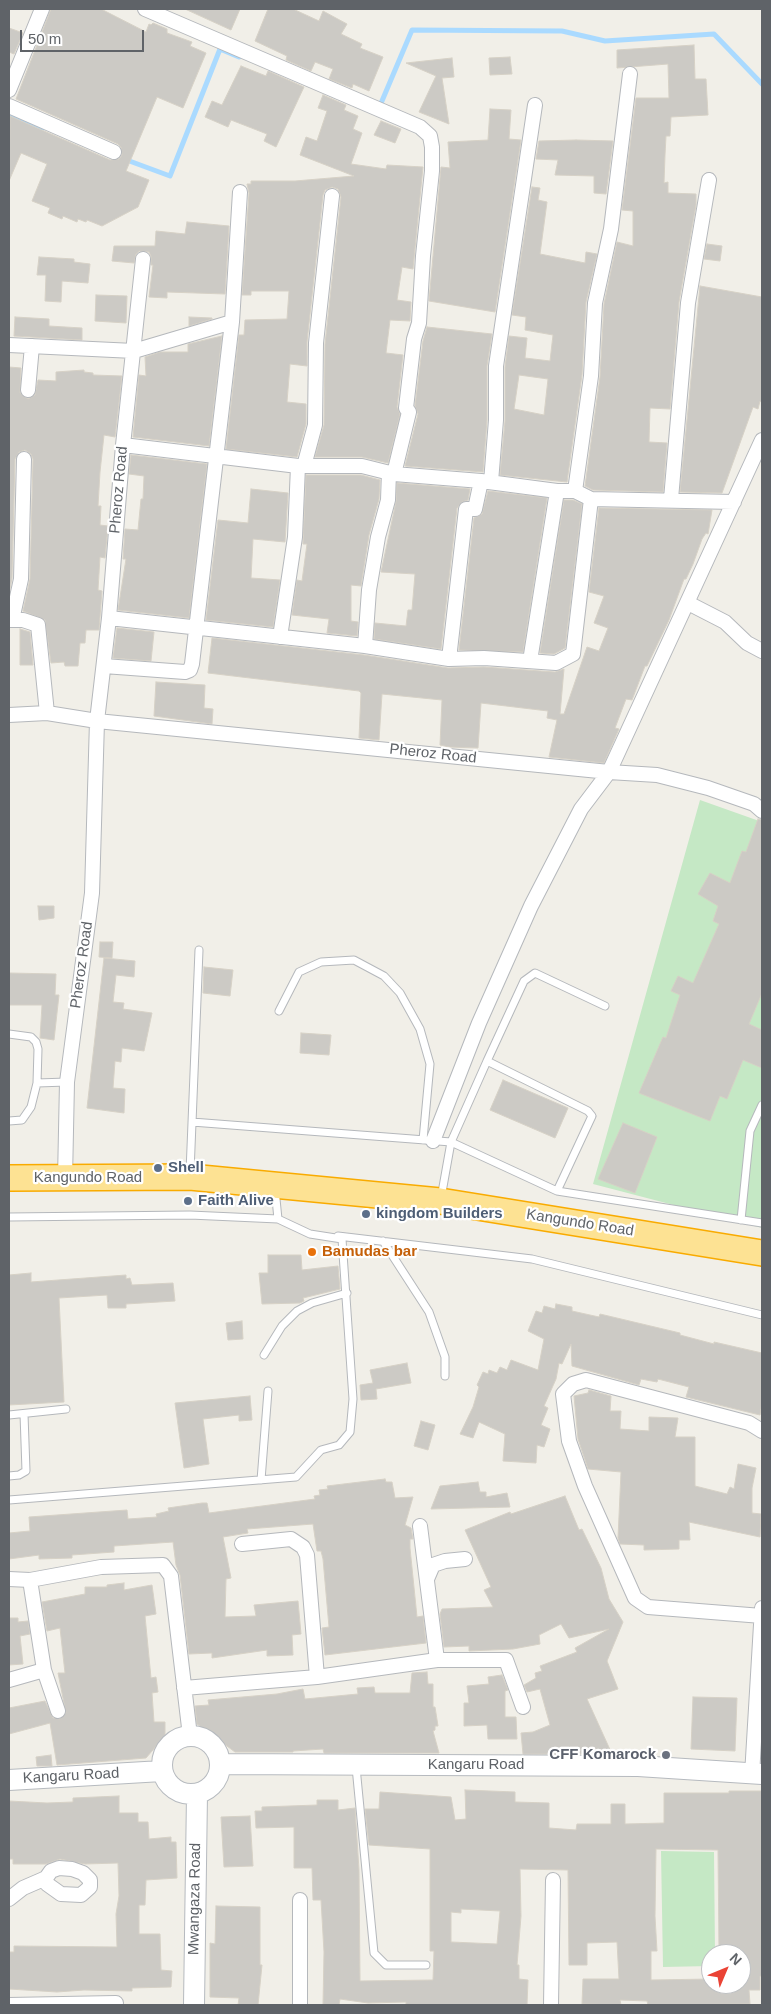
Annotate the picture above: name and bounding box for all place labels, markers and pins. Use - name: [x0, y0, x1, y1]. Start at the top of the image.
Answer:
- place label: Shell: [168, 1159, 204, 1177]
- marker: Shell: [152, 1162, 164, 1174]
- place label: Faith Alive: [198, 1192, 274, 1210]
- marker: Faith Alive: [182, 1195, 194, 1207]
- place label: kingdom Builders: [376, 1205, 503, 1223]
- marker: kingdom Builders: [360, 1208, 372, 1220]
- place label: Bamudas bar: [322, 1243, 417, 1261]
- marker: Bamudas bar: [306, 1246, 318, 1258]
- place label: CFF Komarock: [549, 1746, 656, 1764]
- marker: CFF Komarock: [660, 1749, 672, 1761]

